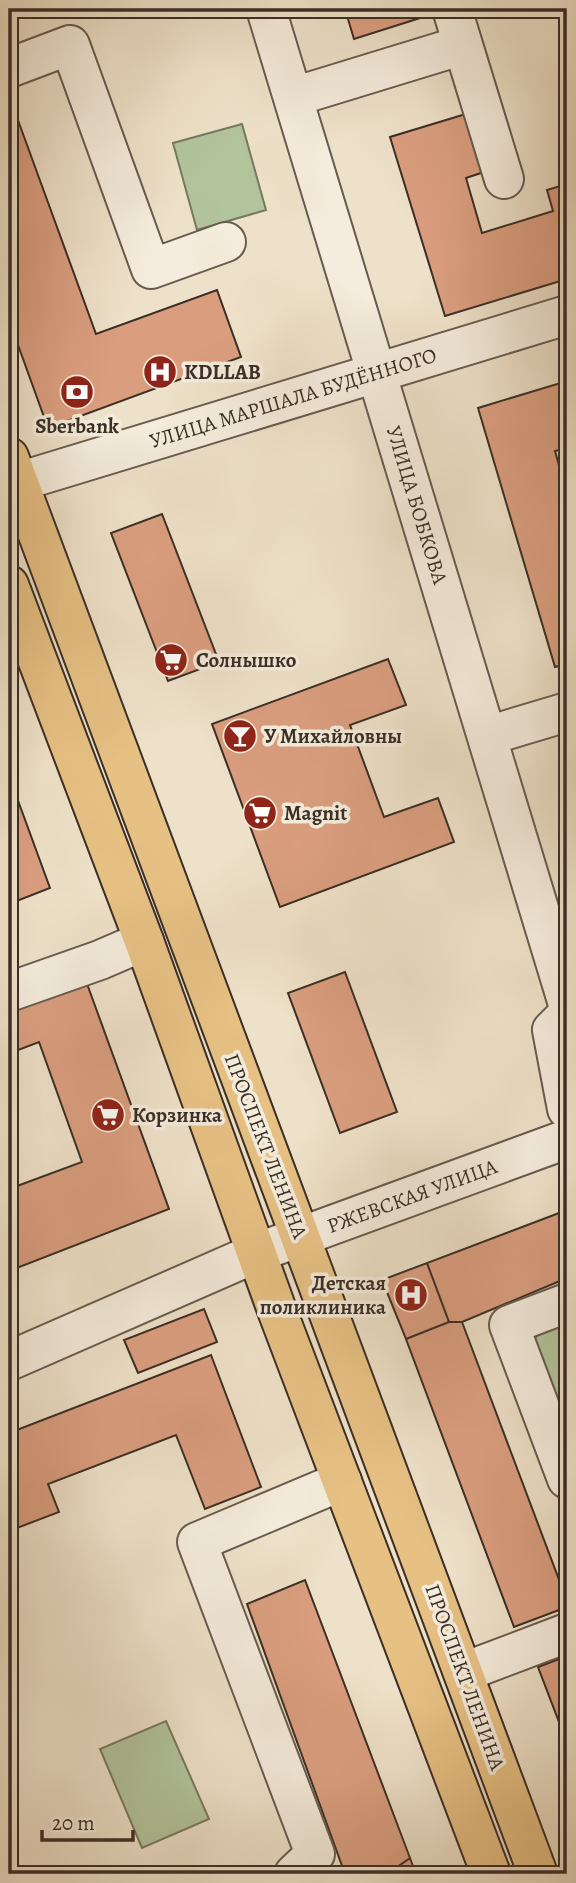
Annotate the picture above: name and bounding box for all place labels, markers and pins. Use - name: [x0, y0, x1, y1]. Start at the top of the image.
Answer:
- hospital icon: KDLLAB: [141, 353, 179, 391]
- place label: KDLLAB: [184, 358, 261, 386]
- bank icon: Sberbank: [58, 373, 96, 411]
- place label: Sberbank: [35, 412, 119, 440]
- supermarket icon: Солнышко: [152, 641, 190, 679]
- place label: Солнышко: [196, 646, 297, 674]
- bar icon: У Михайловны: [221, 717, 259, 755]
- place label: У Михайловны: [264, 722, 402, 750]
- supermarket icon: Magnit: [241, 794, 279, 832]
- place label: Magnit: [284, 799, 347, 827]
- supermarket icon: Корзинка: [89, 1096, 127, 1134]
- place label: Корзинка: [132, 1101, 222, 1129]
- place label: Детская поликлиника: [260, 1269, 386, 1321]
- hospital icon: Детская поликлиника: [392, 1276, 430, 1314]

